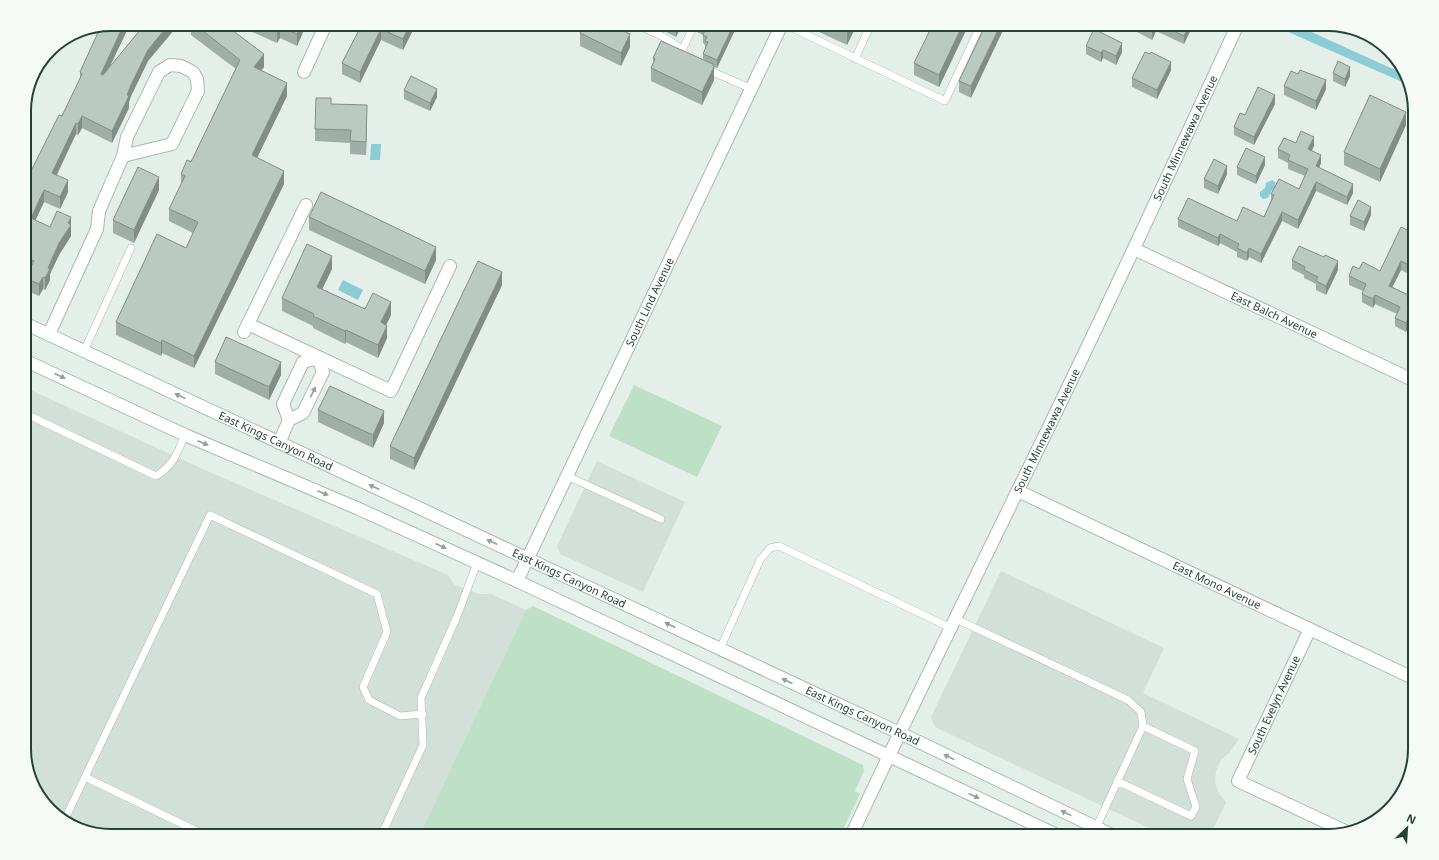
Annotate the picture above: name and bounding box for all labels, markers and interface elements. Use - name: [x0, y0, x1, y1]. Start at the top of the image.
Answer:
- street label: South Minnewawa Avenue: [1149, 73, 1220, 203]
- street label: South Lind Avenue: [622, 255, 677, 349]
- street label: East Balch Avenue: [1229, 288, 1320, 341]
- street label: South Minnewawa Avenue: [1010, 366, 1083, 495]
- one-way arrow: [54, 373, 65, 379]
- one-way arrow: [310, 387, 316, 398]
- one-way arrow: [175, 393, 186, 399]
- street label: East Kings Canyon Road: [217, 407, 335, 474]
- one-way arrow: [197, 440, 208, 446]
- one-way arrow: [368, 484, 380, 490]
- one-way arrow: [317, 491, 329, 497]
- one-way arrow: [486, 539, 498, 545]
- one-way arrow: [436, 543, 447, 549]
- street label: East Kings Canyon Road: [510, 545, 629, 611]
- street label: East Mono Avenue: [1170, 557, 1264, 612]
- one-way arrow: [664, 622, 675, 628]
- street label: South Evelyn Avenue: [1244, 653, 1303, 757]
- one-way arrow: [781, 678, 793, 684]
- street label: East Kings Canyon Road: [803, 682, 922, 748]
- one-way arrow: [943, 754, 954, 760]
- one-way arrow: [968, 793, 980, 799]
- north arrow: [1387, 808, 1427, 848]
- one-way arrow: [1060, 810, 1071, 816]
- text: N: [1404, 810, 1419, 827]

